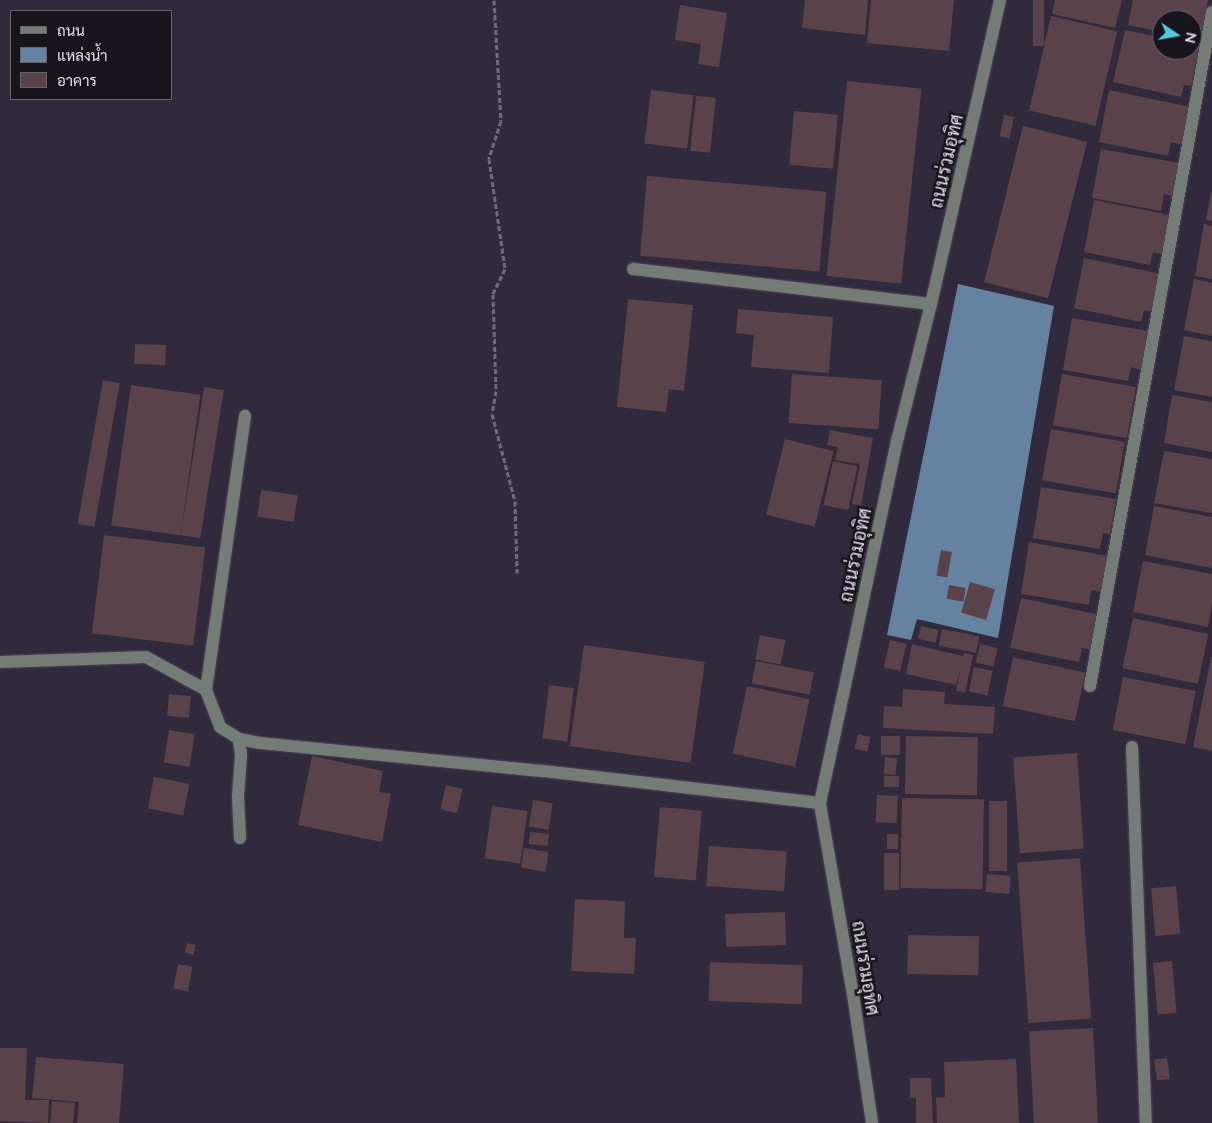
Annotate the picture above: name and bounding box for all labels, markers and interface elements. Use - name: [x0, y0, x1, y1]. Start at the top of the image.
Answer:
- legend: [10, 10, 172, 100]
- north arrow: [1152, 10, 1202, 60]
- text: ถนน: [57, 21, 85, 39]
- text: N: [1182, 31, 1201, 45]
- text: แหล่งน้ำ: [57, 46, 108, 64]
- text: อาคาร: [57, 71, 97, 89]
- street label: ถนนร่วมอุทิศ: [925, 112, 967, 210]
- street label: ถนนร่วมอุทิศ: [834, 506, 876, 604]
- street label: ถนนร่วมอุทิศ: [848, 919, 884, 1017]

